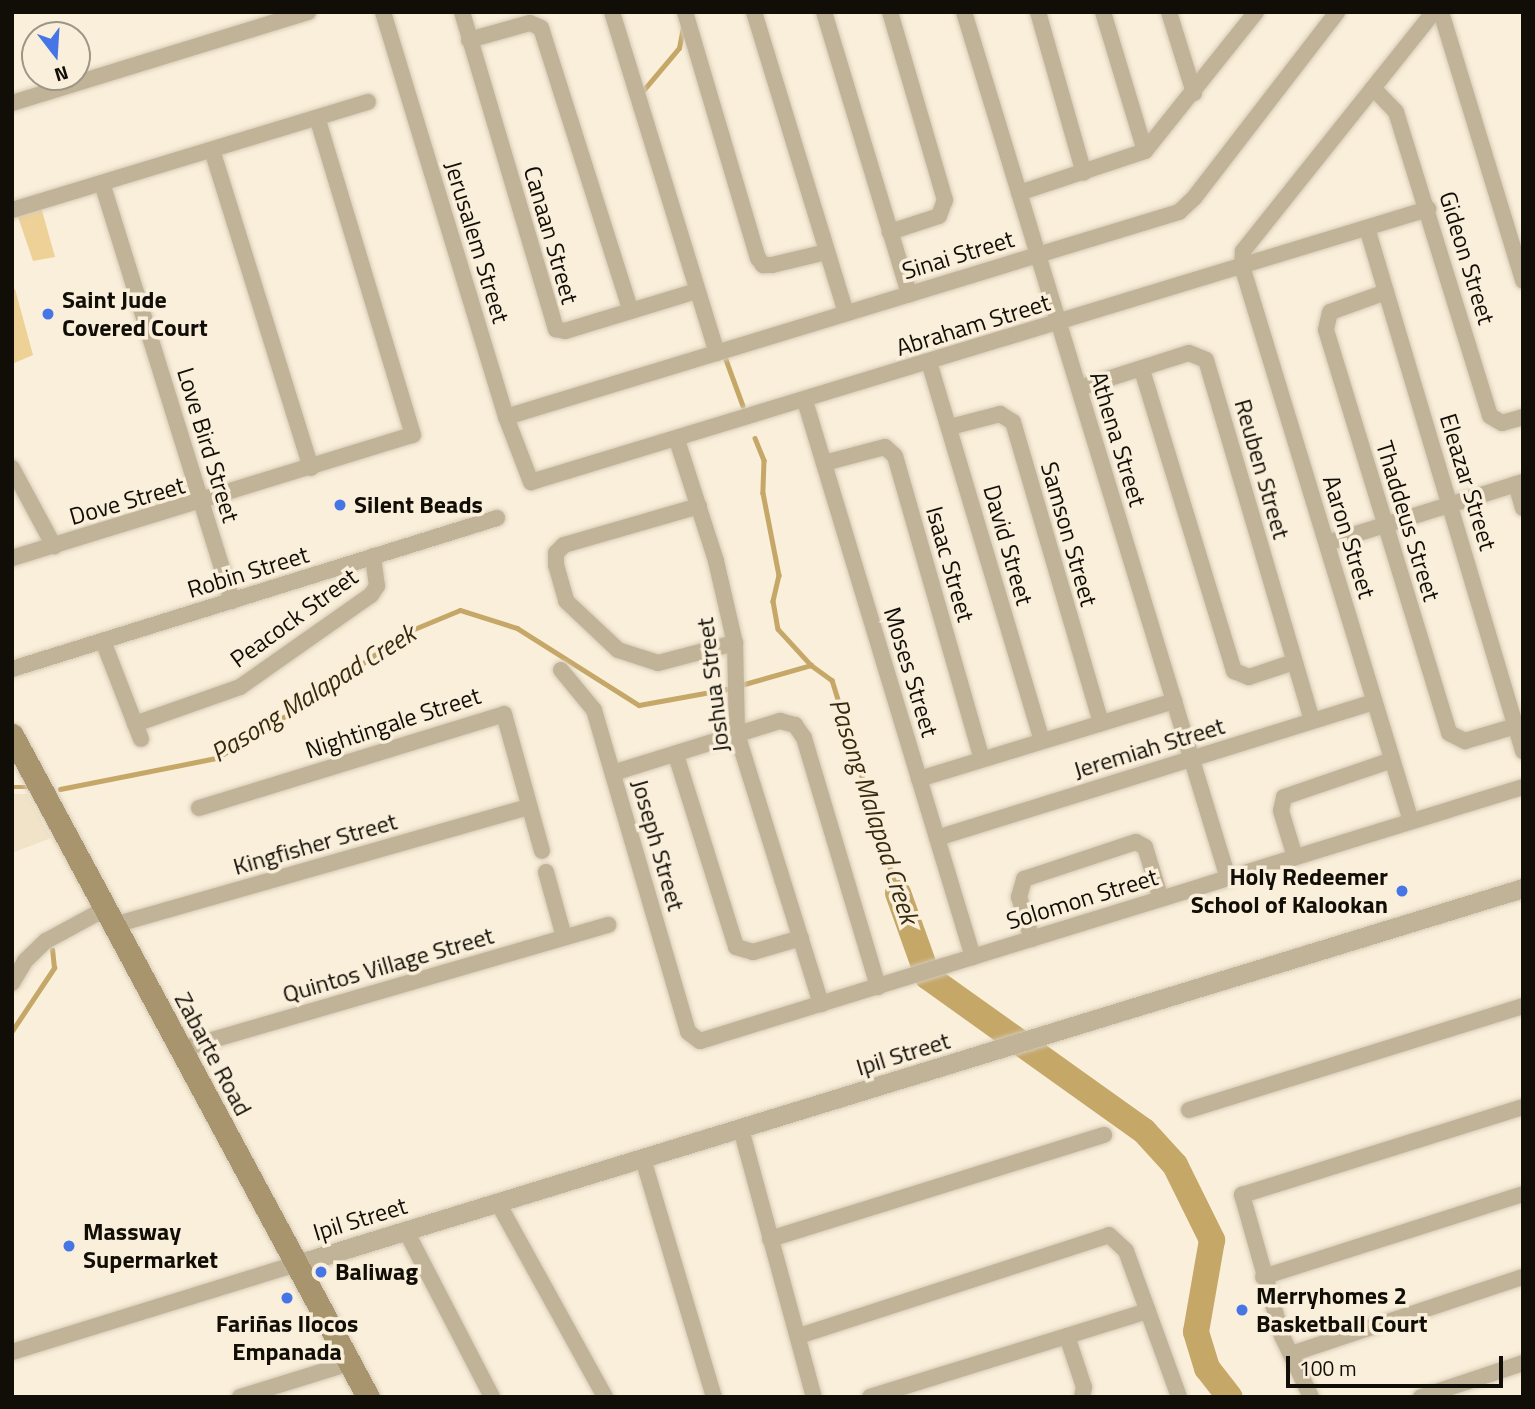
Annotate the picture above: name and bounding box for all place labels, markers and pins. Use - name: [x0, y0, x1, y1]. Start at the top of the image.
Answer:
- place label: Saint Jude Covered Court: [62, 286, 208, 342]
- marker: Saint Jude Covered Court: [40, 306, 56, 322]
- place label: Silent Beads: [354, 491, 483, 519]
- marker: Silent Beads: [332, 497, 348, 513]
- place label: Holy Redeemer School of Kalookan: [1191, 863, 1388, 919]
- marker: Holy Redeemer School of Kalookan: [1394, 883, 1410, 899]
- place label: Massway Supermarket: [83, 1218, 218, 1274]
- marker: Massway Supermarket: [61, 1238, 77, 1254]
- place label: Baliwag: [335, 1258, 418, 1286]
- marker: Baliwag: [313, 1264, 329, 1280]
- place label: Merryhomes 2 Basketball Court: [1256, 1282, 1427, 1338]
- marker: Fariñas Ilocos Empanada: [279, 1290, 295, 1306]
- marker: Merryhomes 2 Basketball Court: [1234, 1302, 1250, 1318]
- place label: Fariñas Ilocos Empanada: [216, 1310, 358, 1366]

